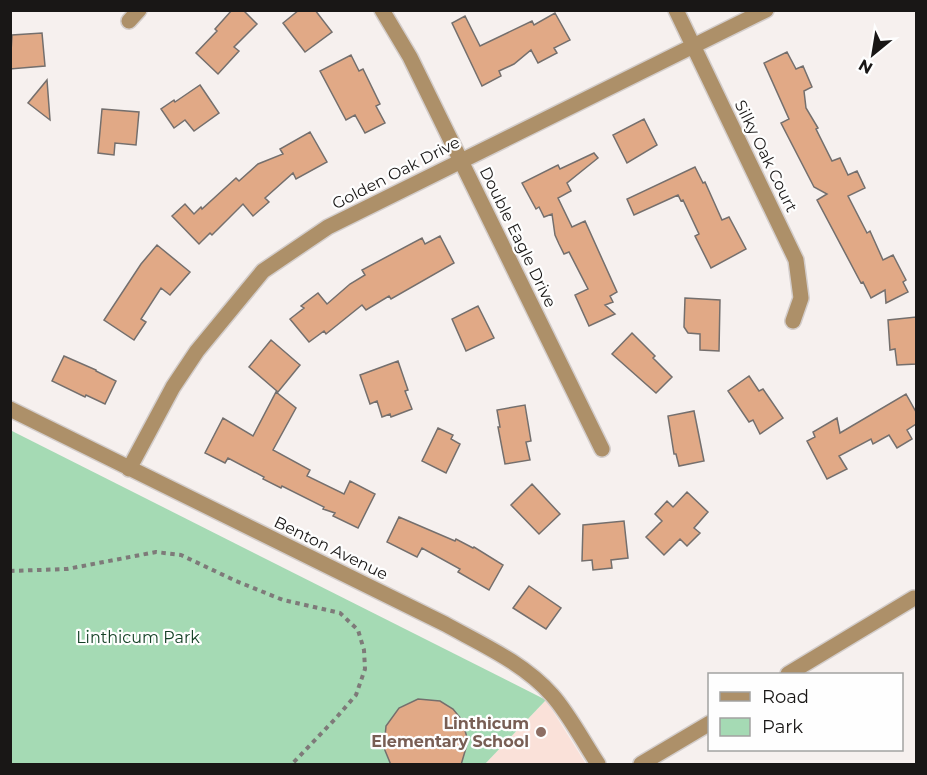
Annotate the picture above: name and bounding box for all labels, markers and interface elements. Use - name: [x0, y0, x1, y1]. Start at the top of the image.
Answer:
- north arrow: [843, 24, 903, 84]
- text: N: [855, 55, 876, 78]
- street label: Silky Oak Court: [731, 97, 802, 215]
- street label: Golden Oak Drive: [329, 133, 463, 213]
- street label: Double Eagle Drive: [476, 164, 560, 310]
- street label: Benton Avenue: [271, 512, 391, 584]
- park label: Linthicum Park: [76, 628, 200, 647]
- legend: [708, 673, 903, 751]
- text: Road: [762, 686, 809, 708]
- place label: Linthicum Elementary School: [371, 714, 529, 751]
- text: Park: [762, 716, 803, 738]
- marker: Linthicum Elementary School: [534, 725, 548, 739]

